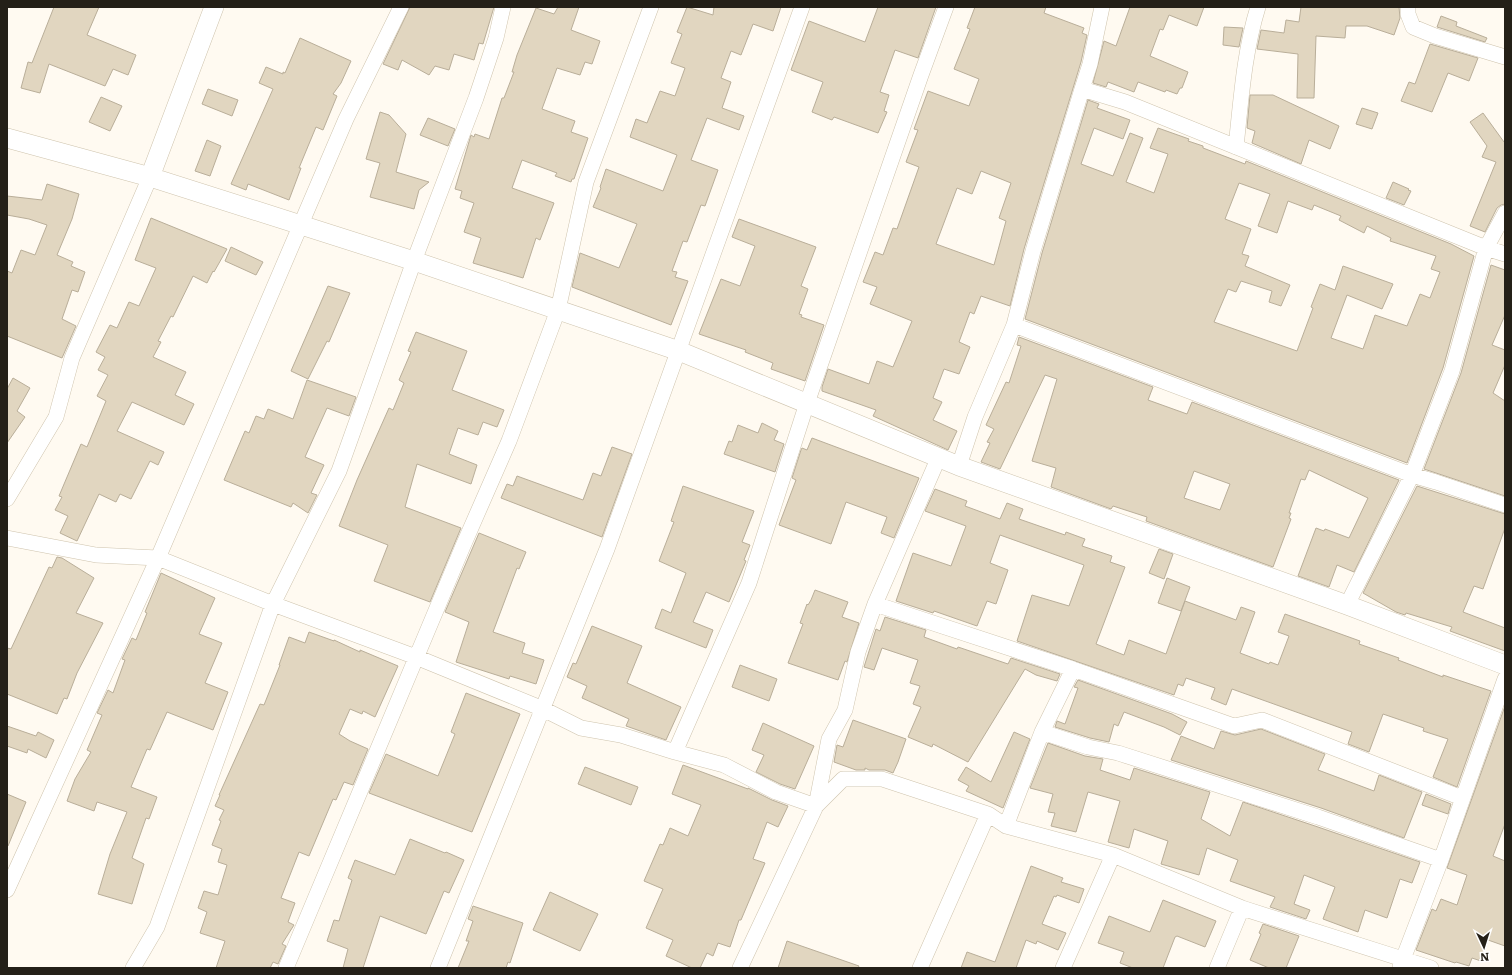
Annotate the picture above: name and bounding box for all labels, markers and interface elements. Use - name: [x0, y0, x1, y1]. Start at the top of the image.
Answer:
- north arrow: [1464, 927, 1504, 967]
- text: N: [1480, 950, 1490, 966]

